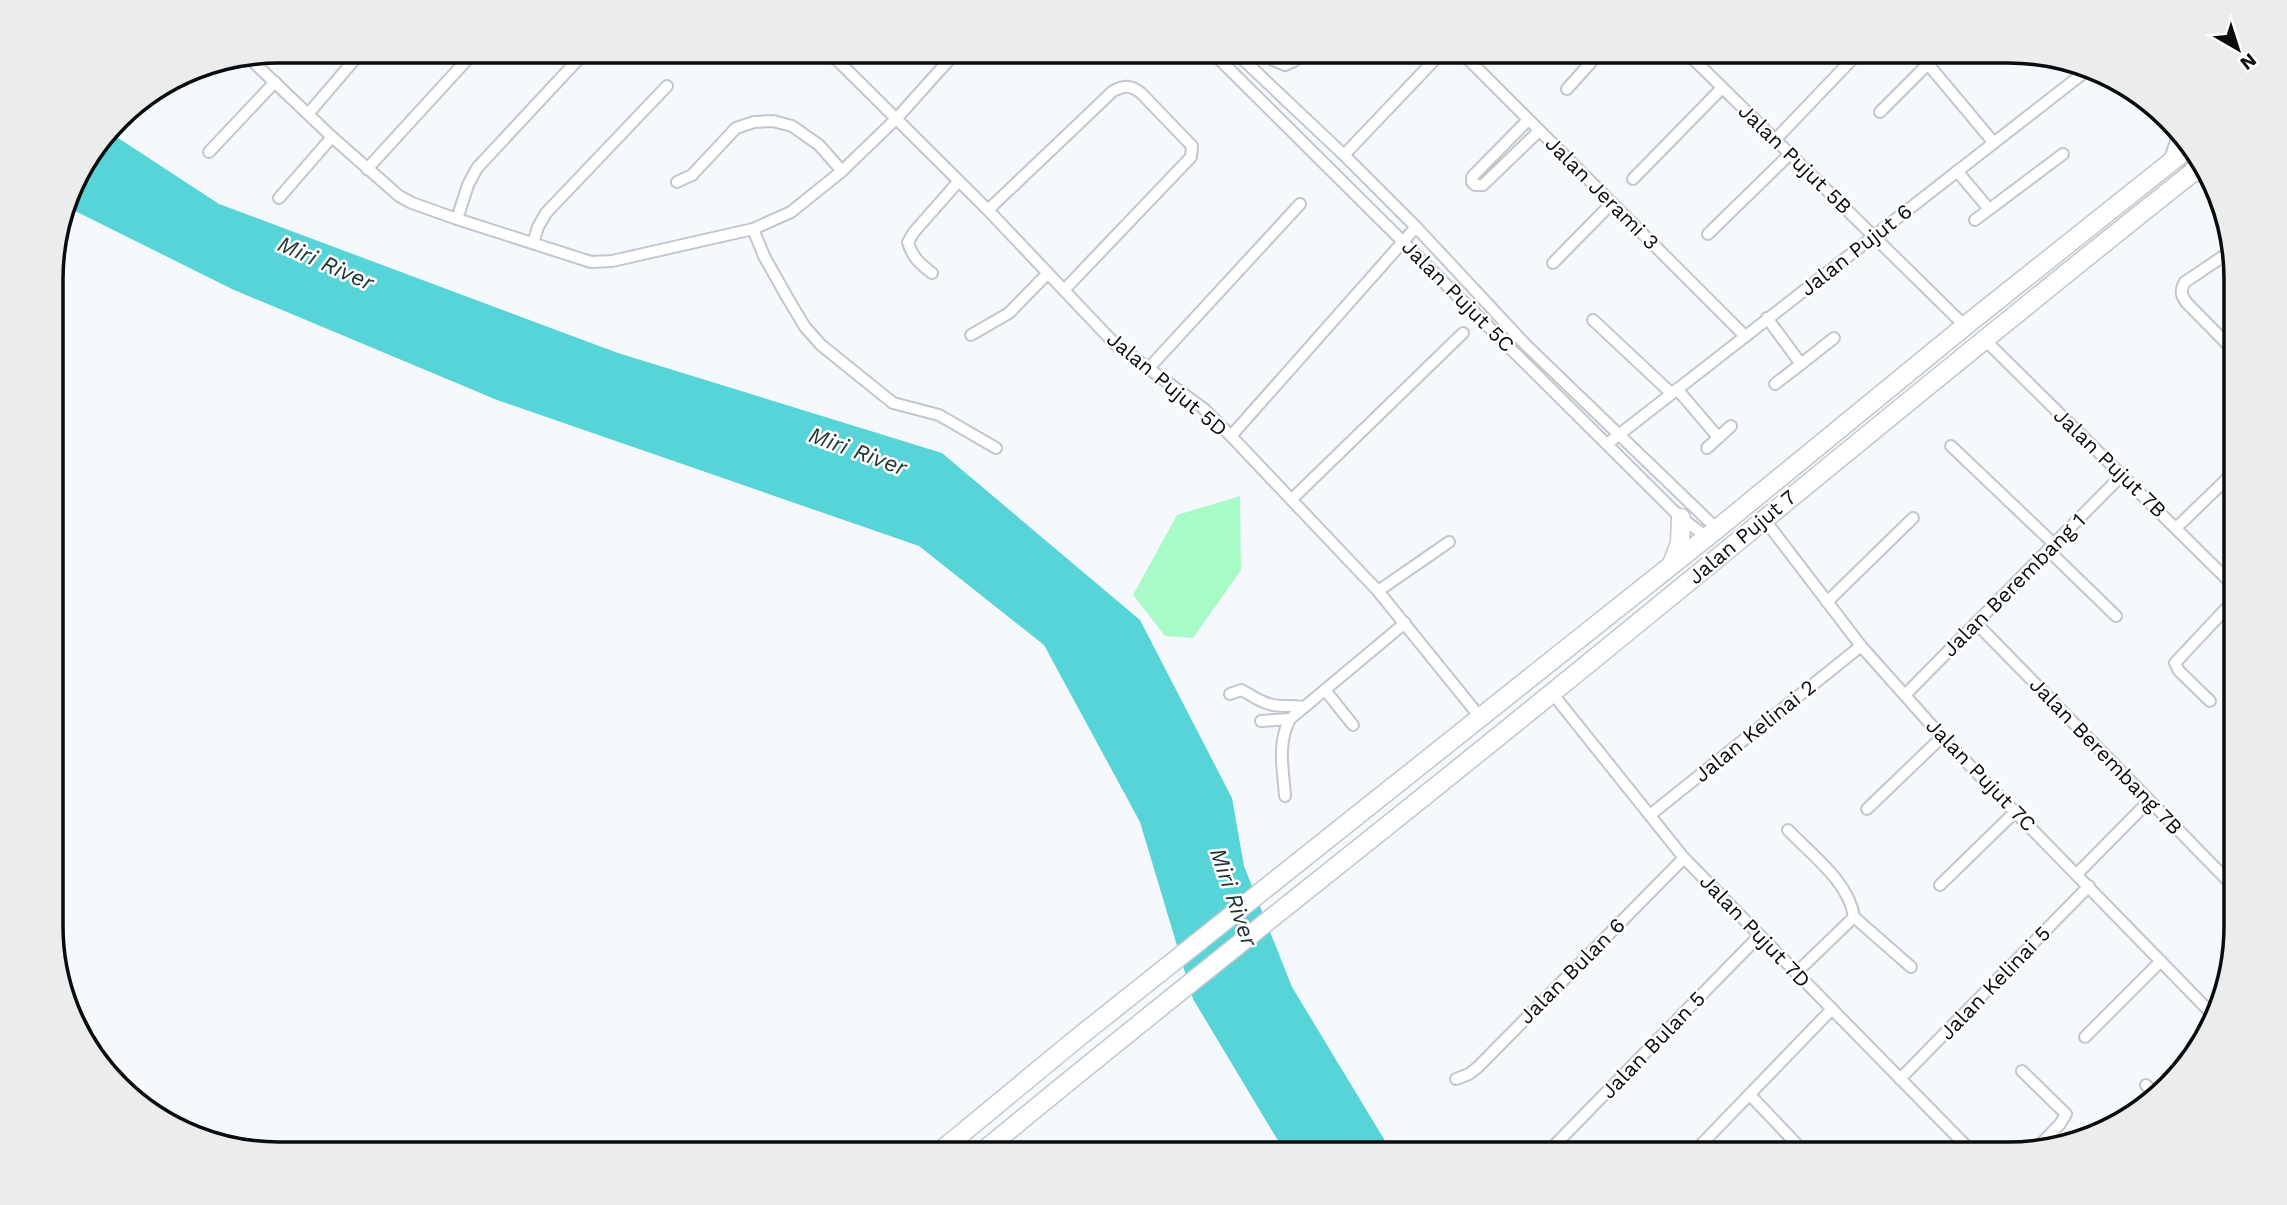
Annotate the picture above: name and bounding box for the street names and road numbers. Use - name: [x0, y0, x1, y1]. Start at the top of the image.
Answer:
- street label: Jalan Pujut 5B: [1733, 98, 1857, 219]
- street label: Jalan Jerami 3: [1540, 131, 1664, 255]
- street label: Jalan Pujut 6: [1795, 198, 1917, 301]
- street label: Jalan Pujut 5C: [1397, 234, 1520, 357]
- street label: Jalan Pujut 5D: [1102, 326, 1233, 441]
- street label: Jalan Pujut 7B: [2049, 403, 2172, 523]
- street label: Jalan Pujut 7: [1683, 484, 1801, 589]
- street label: Jalan Berembang 1: [1937, 508, 2090, 661]
- street label: Jalan Berembang 7B: [2025, 672, 2188, 840]
- street label: Jalan Kelinai 2: [1689, 674, 1820, 787]
- street label: Jalan Pujut 7C: [1921, 713, 2041, 836]
- street label: Jalan Pujut 7D: [1695, 869, 1816, 993]
- street label: Jalan Bulan 6: [1513, 912, 1630, 1029]
- street label: Jalan Kelinai 5: [1934, 920, 2055, 1045]
- street label: Jalan Bulan 5: [1595, 986, 1710, 1103]

